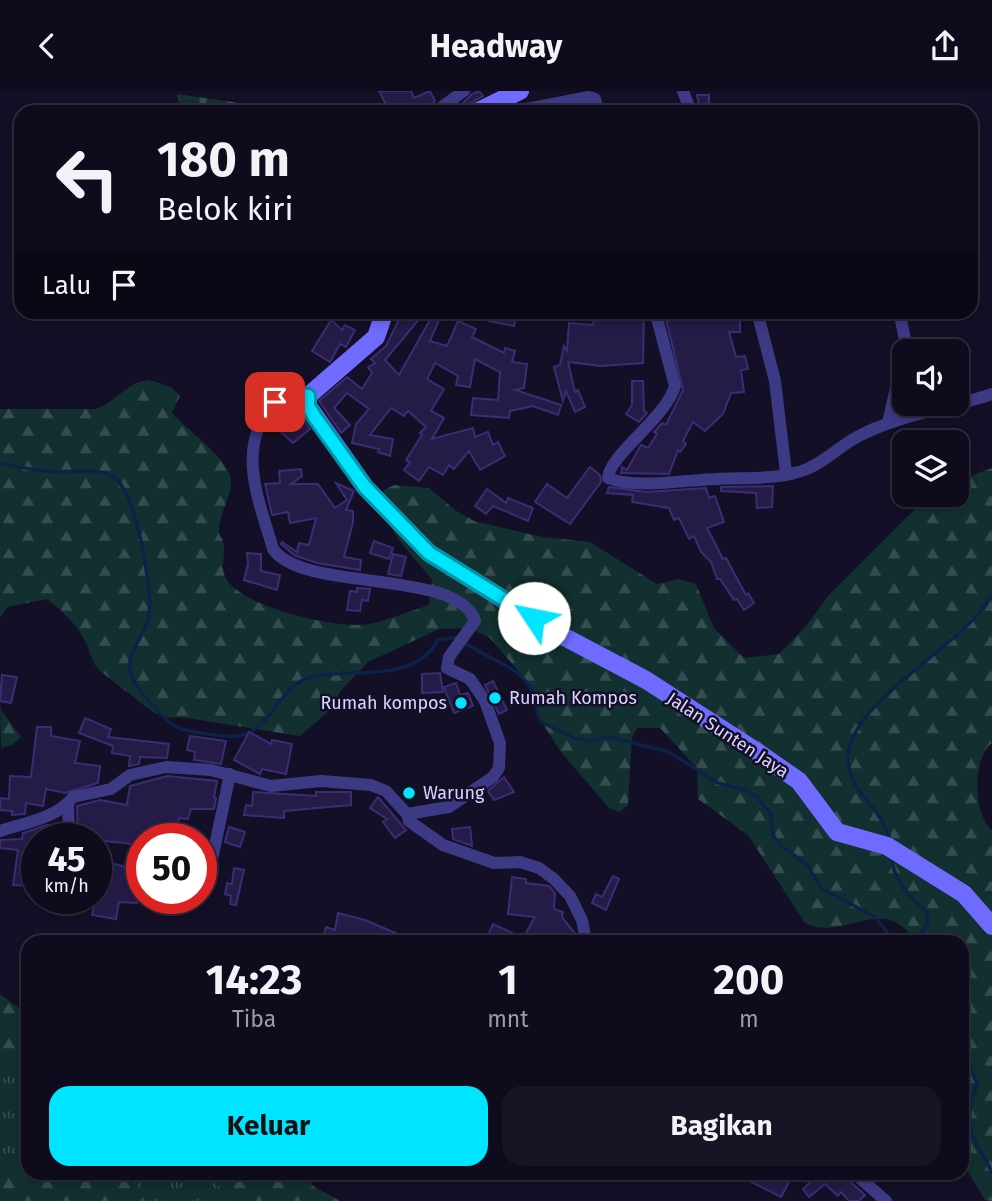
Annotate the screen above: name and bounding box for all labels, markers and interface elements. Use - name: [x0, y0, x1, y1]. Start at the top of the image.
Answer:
- icon: back: [28, 27, 66, 65]
- text: Headway: [430, 27, 562, 65]
- icon: share: [926, 27, 964, 65]
- text: 180 m: [157, 130, 290, 189]
- icon: left: [42, 133, 133, 224]
- text: Belok kiri: [157, 190, 293, 228]
- icon: arrive: [105, 266, 143, 304]
- text: Lalu: [42, 270, 91, 301]
- map controls: [892, 339, 969, 507]
- button: sound: [892, 339, 969, 416]
- pin: [245, 372, 305, 432]
- icon: arrive: [256, 383, 294, 421]
- button: layers: [892, 430, 969, 507]
- position arrow: [497, 581, 571, 655]
- place label: Rumah Kompos: [509, 687, 637, 709]
- street label: Jalan Sunten Jaya: [663, 687, 793, 783]
- marker: Rumah Kompos: [487, 690, 503, 706]
- place label: Rumah kompos: [320, 692, 447, 714]
- marker: Rumah kompos: [453, 695, 469, 711]
- place label: Warung: [423, 782, 485, 804]
- marker: Warung: [401, 785, 417, 801]
- speed limit sign: 50: [126, 823, 217, 914]
- text: 45: [47, 838, 86, 880]
- text: km/h: [44, 875, 89, 897]
- text: 14:23: [206, 955, 302, 1005]
- text: 1: [498, 955, 518, 1005]
- text: 200: [713, 955, 784, 1005]
- text: Tiba: [232, 1005, 276, 1033]
- text: mnt: [487, 1005, 529, 1033]
- text: m: [739, 1005, 759, 1033]
- button: Keluar: [49, 1086, 488, 1166]
- button: Bagikan: [502, 1086, 941, 1166]

